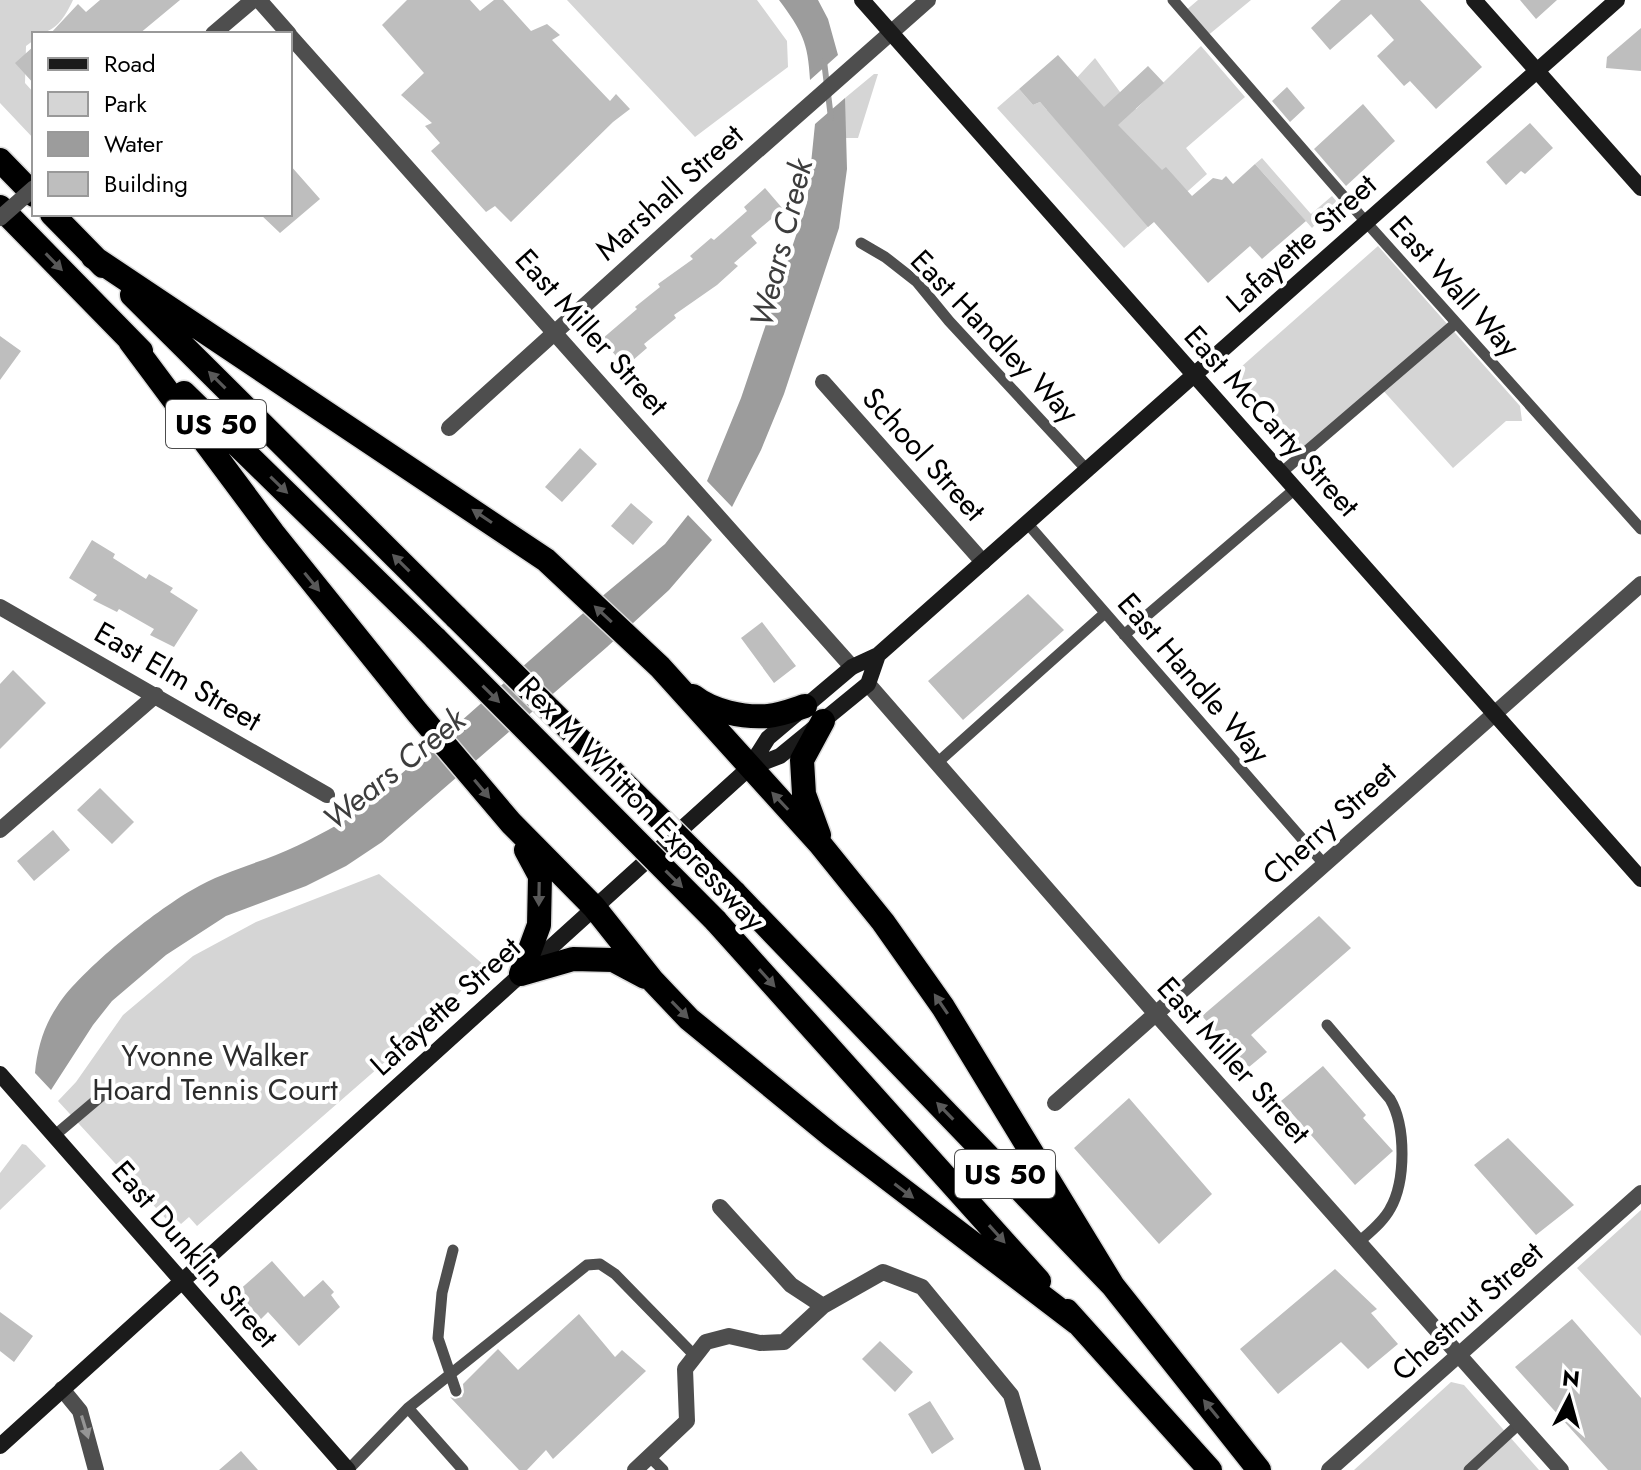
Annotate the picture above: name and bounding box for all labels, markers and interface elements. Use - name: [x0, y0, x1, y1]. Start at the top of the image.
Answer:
- legend: [32, 32, 292, 216]
- text: Road: [104, 46, 156, 81]
- text: Park: [104, 86, 147, 121]
- street label: Marshall Street: [586, 113, 753, 270]
- text: Water: [104, 126, 164, 161]
- water label: Wears Creek: [738, 153, 824, 332]
- street label: Lafayette Street: [1216, 163, 1386, 322]
- text: Building: [104, 166, 188, 201]
- street label: East Wall Way: [1380, 206, 1531, 367]
- street label: East Miller Street: [505, 239, 679, 426]
- street label: East Handley Way: [901, 240, 1090, 433]
- one-way arrow: [45, 252, 63, 271]
- street label: East McCarty Street: [1174, 316, 1370, 527]
- one-way arrow: [208, 371, 227, 389]
- street label: School Street: [852, 378, 996, 531]
- road number: US 50: [166, 400, 266, 448]
- one-way arrow: [269, 475, 288, 494]
- one-way arrow: [471, 509, 492, 524]
- one-way arrow: [392, 554, 411, 573]
- one-way arrow: [304, 572, 320, 592]
- street label: East Handle Way: [1108, 583, 1281, 773]
- one-way arrow: [594, 605, 613, 623]
- street label: East Elm Street: [86, 611, 270, 742]
- street label: Rex M Whitton Expressway: [509, 666, 776, 940]
- one-way arrow: [481, 684, 500, 703]
- water label: Wears Creek: [313, 696, 476, 841]
- street label: Cherry Street: [1253, 751, 1406, 895]
- one-way arrow: [473, 779, 490, 799]
- one-way arrow: [771, 791, 789, 810]
- one-way arrow: [664, 869, 683, 888]
- one-way arrow: [533, 882, 546, 907]
- street label: Lafayette Street: [360, 926, 530, 1085]
- street label: East Miller Street: [1147, 967, 1321, 1154]
- one-way arrow: [757, 968, 775, 987]
- one-way arrow: [934, 994, 949, 1015]
- one-way arrow: [670, 1000, 689, 1019]
- park label: Yvonne Walker Hoard Tennis Court: [92, 1034, 339, 1111]
- one-way arrow: [936, 1102, 954, 1121]
- road number: US 50: [955, 1150, 1055, 1198]
- street label: East Dunklin Street: [102, 1151, 289, 1358]
- one-way arrow: [893, 1182, 914, 1198]
- one-way arrow: [987, 1224, 1005, 1243]
- street label: Chestnut Street: [1382, 1231, 1553, 1391]
- north arrow: [1529, 1358, 1609, 1438]
- text: N: [1561, 1361, 1581, 1395]
- one-way arrow: [1203, 1399, 1219, 1419]
- one-way arrow: [79, 1415, 91, 1439]

